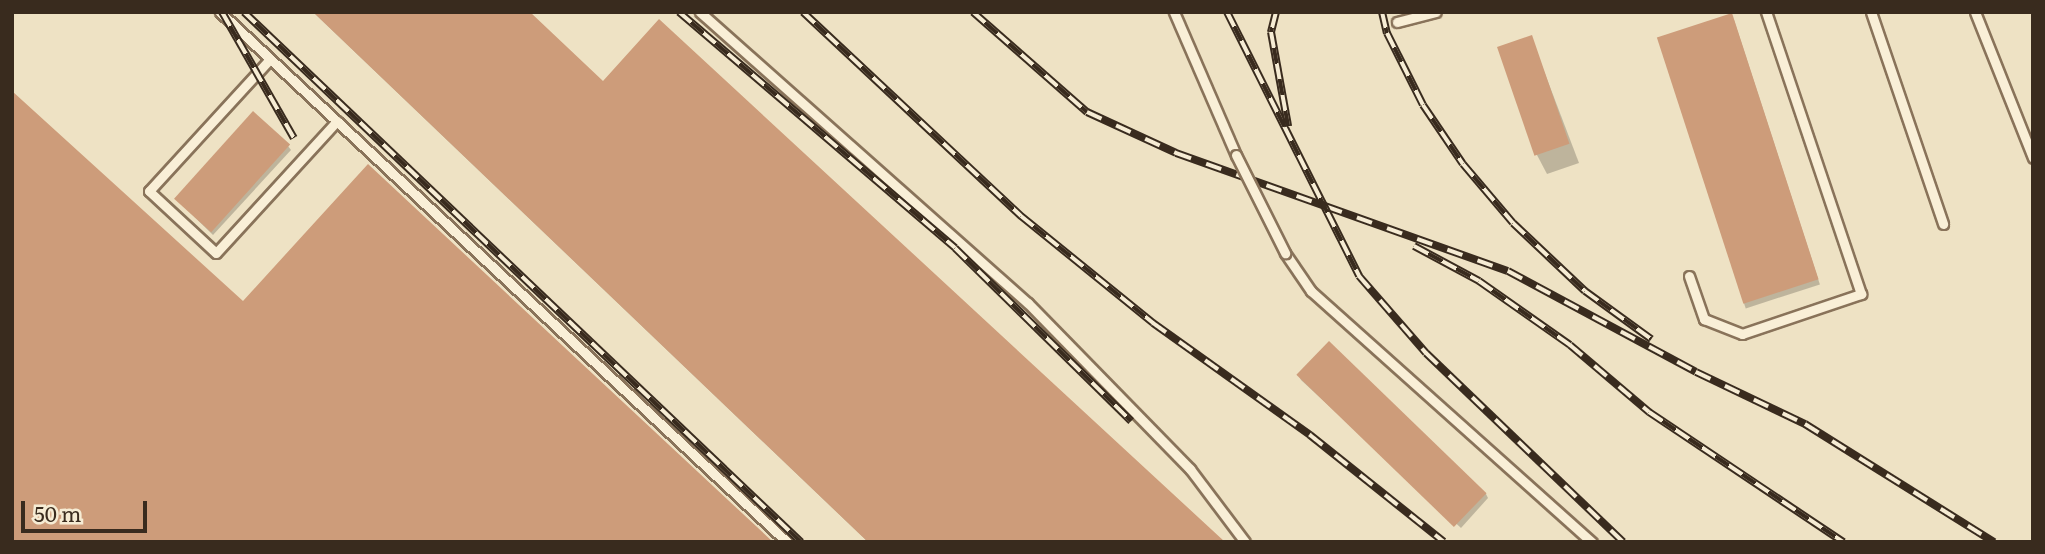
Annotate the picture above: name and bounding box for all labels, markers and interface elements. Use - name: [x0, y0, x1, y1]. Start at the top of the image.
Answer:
- scale bar: [24, 488, 150, 532]
- text: 50 m: [34, 497, 81, 528]

